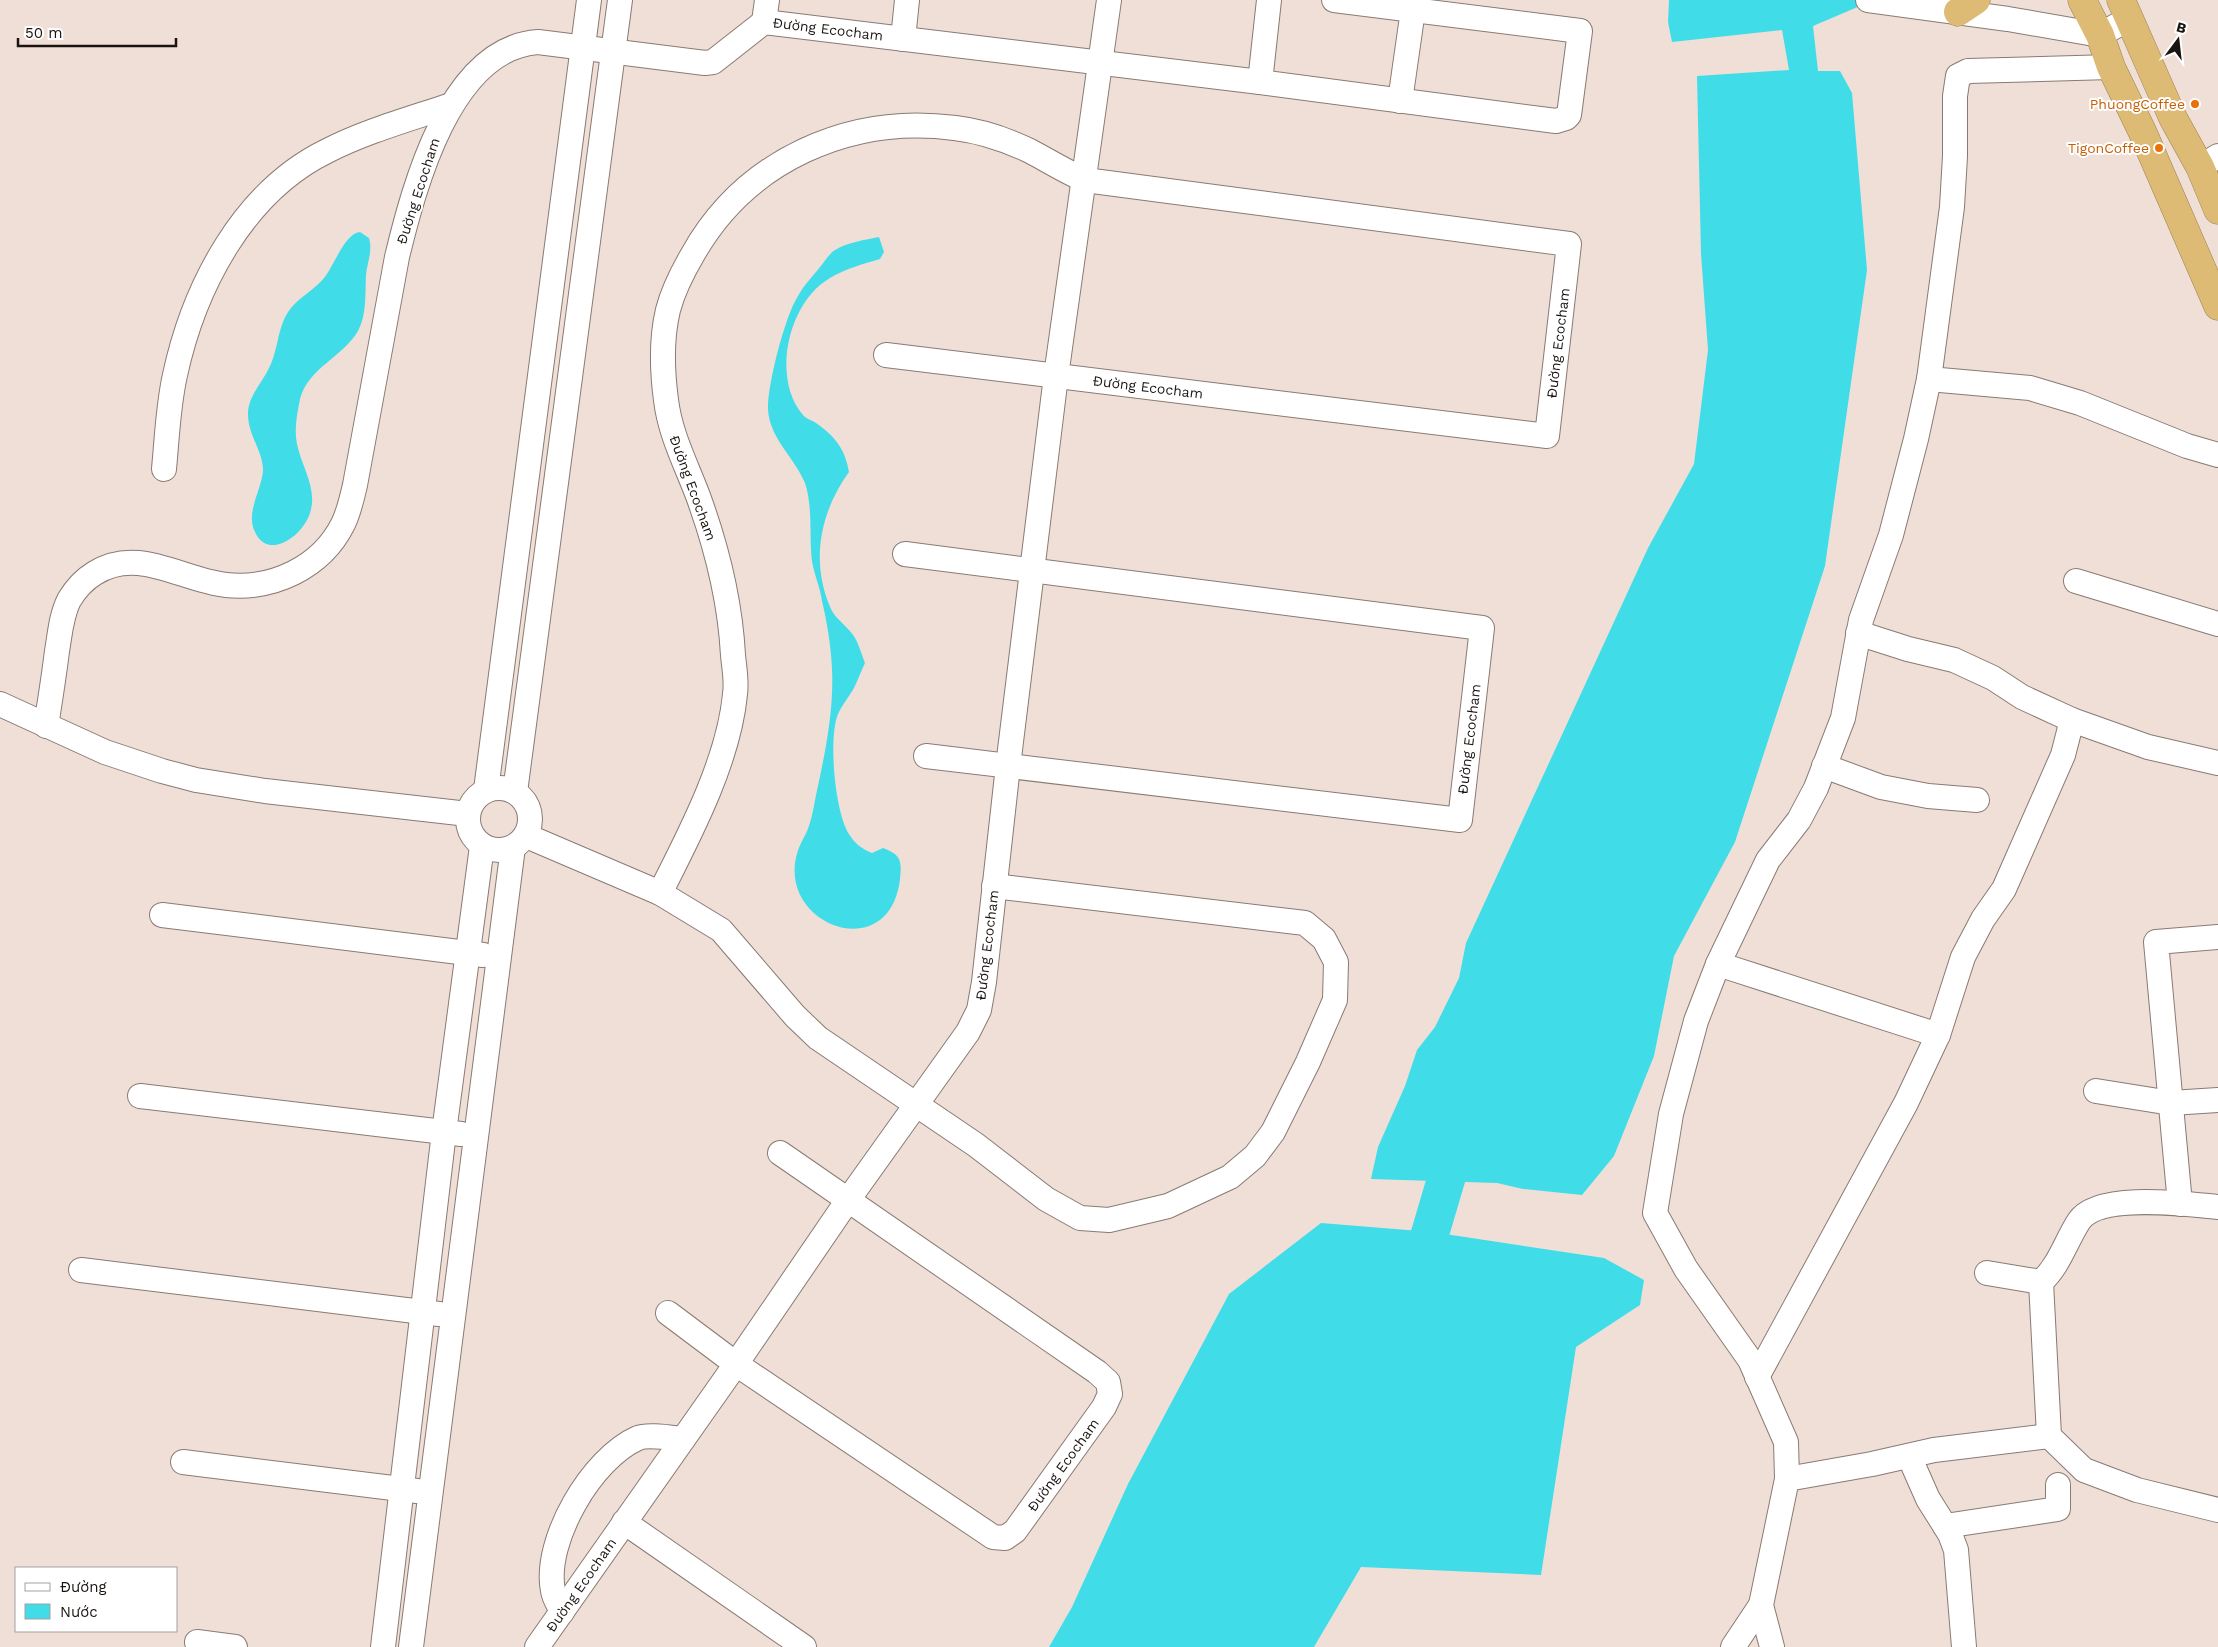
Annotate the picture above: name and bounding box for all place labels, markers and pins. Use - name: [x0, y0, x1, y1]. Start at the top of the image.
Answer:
- place label: PhuongCoffee: [2090, 96, 2185, 112]
- marker: PhuongCoffee: [2189, 98, 2201, 110]
- place label: TigonCoffee: [2068, 140, 2149, 156]
- marker: TigonCoffee: [2153, 142, 2165, 154]

